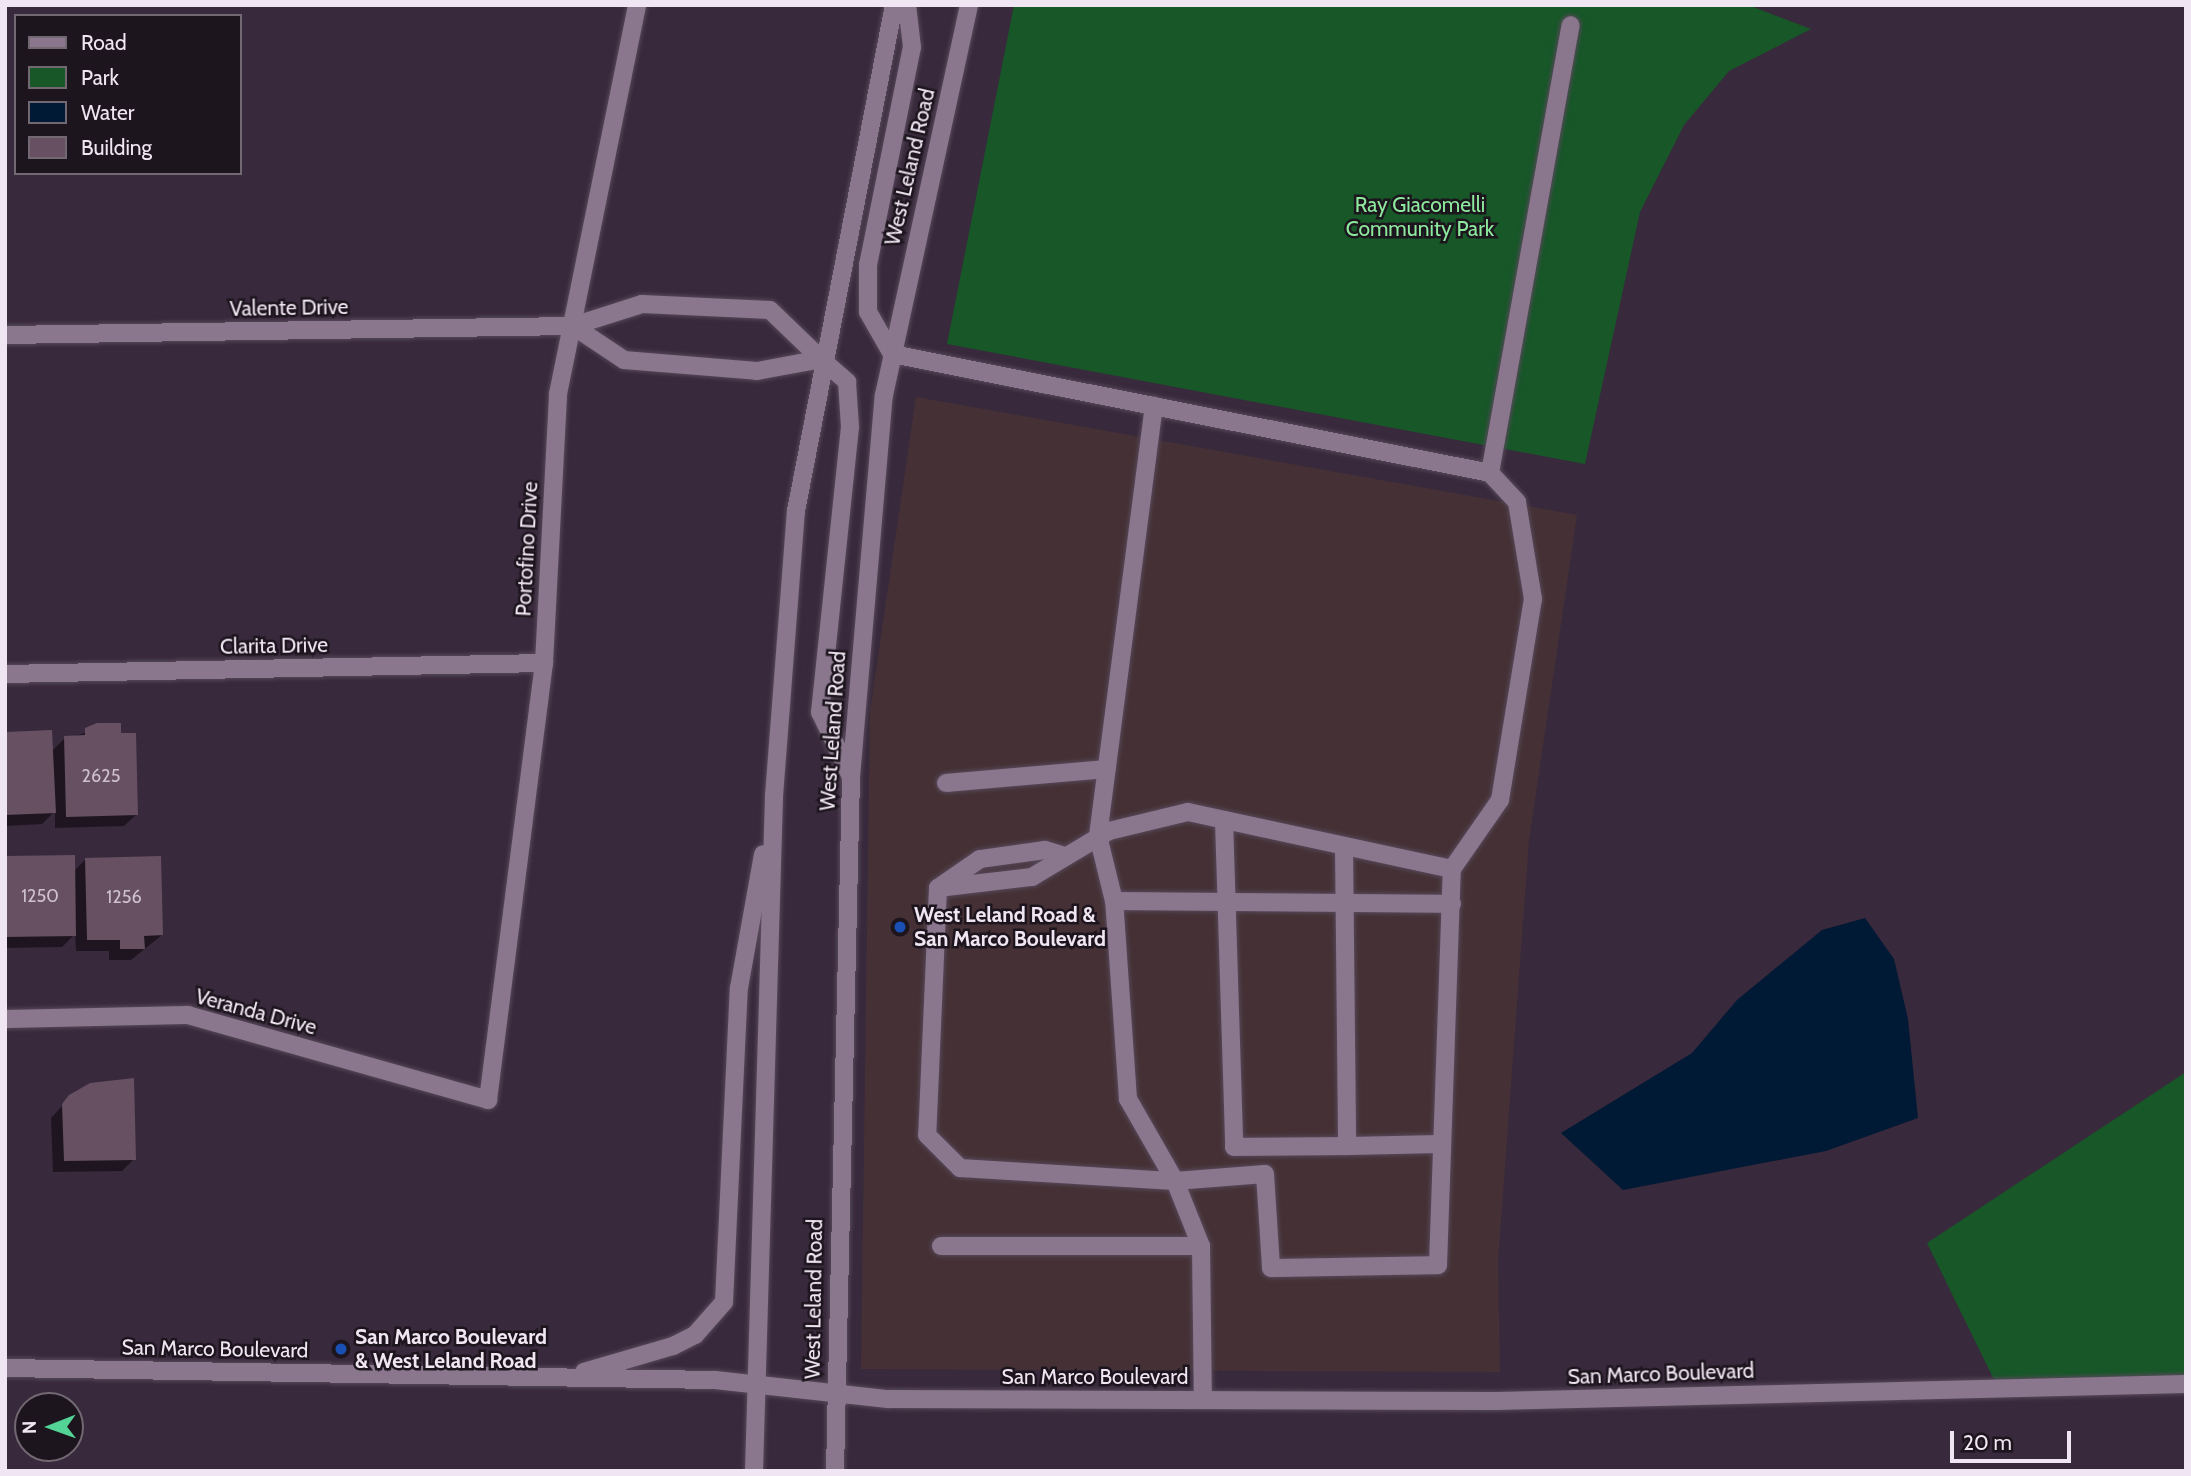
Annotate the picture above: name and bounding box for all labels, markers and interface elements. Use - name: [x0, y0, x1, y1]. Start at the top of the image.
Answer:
- legend: [14, 14, 242, 175]
- text: Road: [81, 30, 127, 55]
- text: Park: [81, 65, 119, 90]
- street label: West Leland Road: [880, 86, 940, 248]
- text: Water: [81, 100, 134, 125]
- text: Building: [81, 135, 152, 160]
- park label: Ray Giacomelli Community Park: [1346, 192, 1494, 242]
- street label: Valente Drive: [229, 294, 349, 322]
- street label: Portofino Drive: [511, 481, 543, 617]
- street label: Clarita Drive: [220, 632, 328, 660]
- street label: West Leland Road: [815, 650, 851, 812]
- house number: 2625: [82, 765, 120, 787]
- house number: 1250: [21, 885, 59, 907]
- house number: 1256: [106, 886, 142, 908]
- place label: West Leland Road & San Marco Boulevard: [914, 902, 1106, 952]
- marker: West Leland Road & San Marco Boulevard: [892, 919, 908, 935]
- street label: Veranda Drive: [193, 984, 319, 1040]
- street label: West Leland Road: [800, 1219, 828, 1379]
- place label: San Marco Boulevard & West Leland Road: [355, 1324, 547, 1374]
- street label: San Marco Boulevard: [121, 1335, 309, 1363]
- marker: San Marco Boulevard & West Leland Road: [333, 1341, 349, 1357]
- street label: San Marco Boulevard: [1567, 1358, 1755, 1390]
- street label: San Marco Boulevard: [1002, 1364, 1188, 1390]
- north arrow: [14, 1392, 84, 1462]
- scale bar: [1953, 1416, 2074, 1460]
- text: N: [18, 1420, 41, 1434]
- text: 20 m: [1963, 1430, 2012, 1455]

